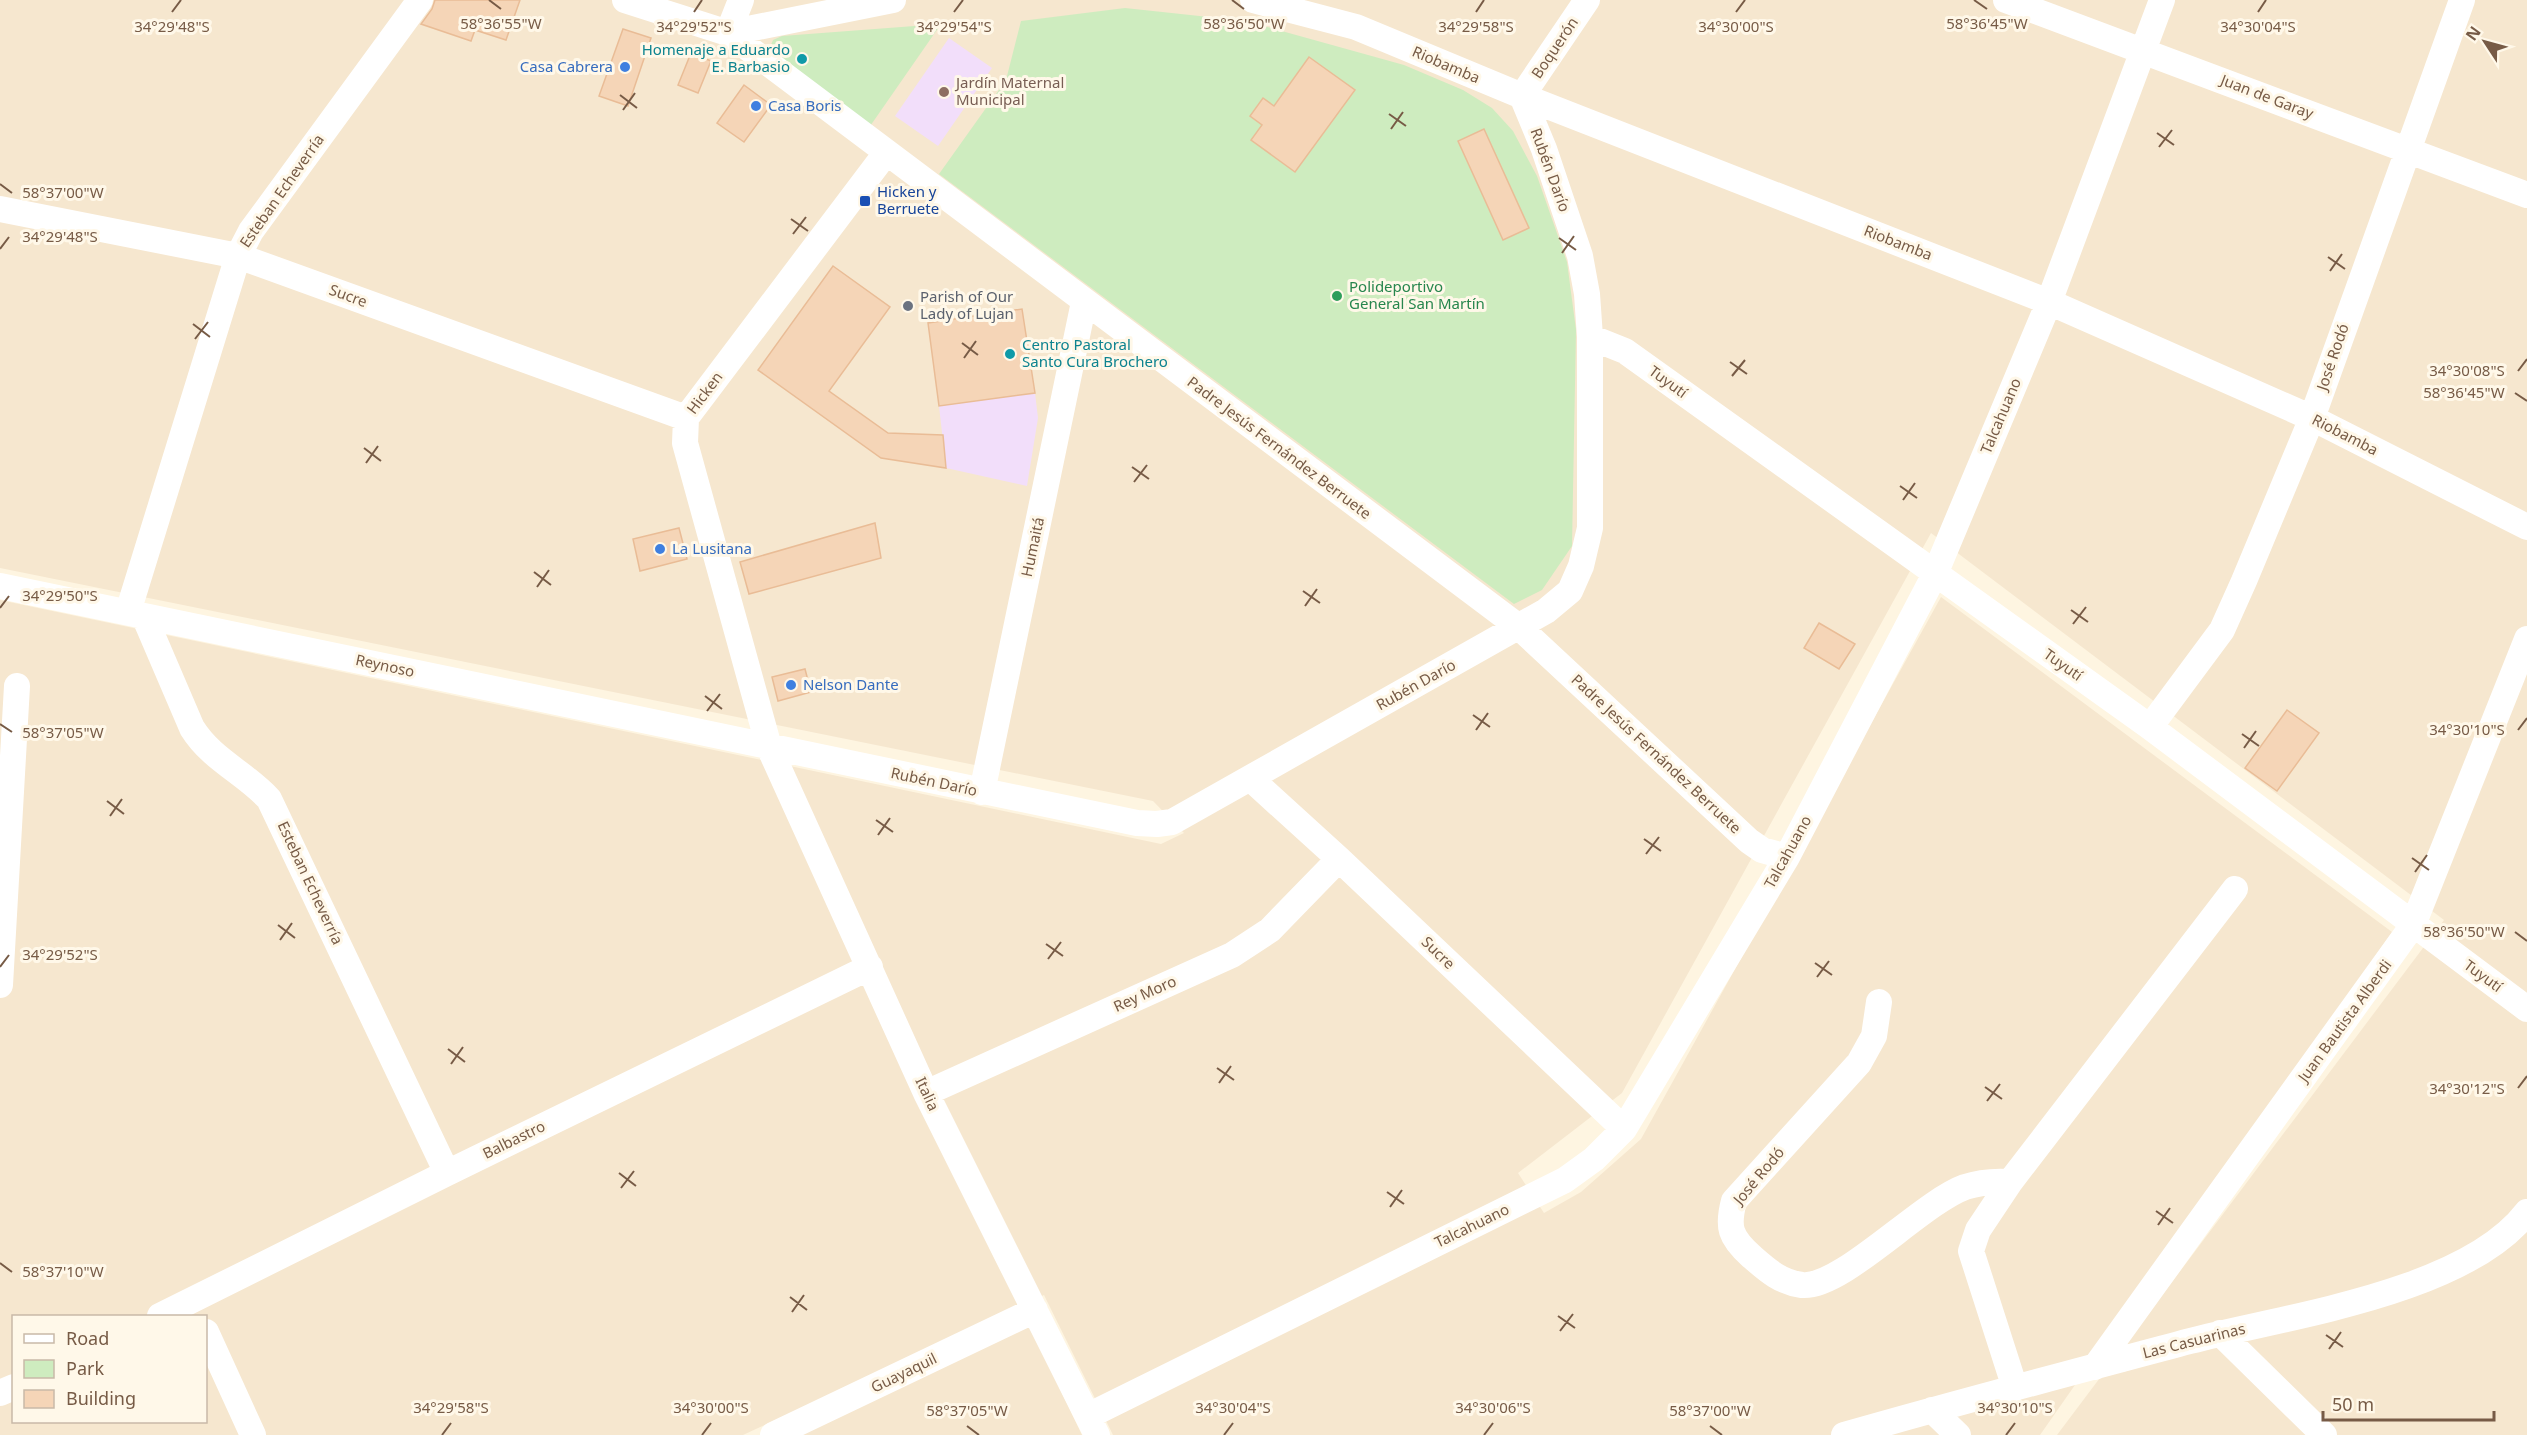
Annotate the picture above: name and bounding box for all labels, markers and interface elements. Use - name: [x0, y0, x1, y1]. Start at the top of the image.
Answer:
- north arrow: [2455, 12, 2515, 72]
- text: 58°36'55"W: [460, 13, 542, 33]
- text: 58°36'50"W: [1203, 13, 1285, 33]
- street label: Boquerón: [1526, 13, 1582, 82]
- text: 58°36'45"W: [1946, 13, 2028, 33]
- text: 34°29'48"S: [134, 16, 210, 36]
- text: 34°29'52"S: [656, 16, 732, 36]
- text: 34°29'54"S: [916, 16, 992, 36]
- text: 34°29'58"S: [1438, 16, 1514, 36]
- text: 34°30'00"S: [1698, 16, 1774, 36]
- text: 34°30'04"S: [2220, 16, 2296, 36]
- text: N: [2460, 21, 2486, 45]
- place label: Homenaje a Eduardo E. Barbasio: [642, 39, 790, 76]
- street label: Riobamba: [1410, 41, 1483, 87]
- marker: Homenaje a Eduardo E. Barbasio: [795, 52, 809, 66]
- place label: Casa Cabrera: [520, 56, 613, 76]
- marker: Casa Cabrera: [618, 60, 632, 74]
- street label: Juan de Garay: [2216, 68, 2317, 123]
- place label: Jardín Maternal Municipal: [954, 72, 1064, 109]
- marker: Jardín Maternal Municipal: [937, 85, 951, 99]
- place label: Casa Boris: [768, 95, 841, 115]
- marker: Casa Boris: [749, 99, 763, 113]
- street label: Rubén Darío: [1526, 125, 1575, 214]
- street label: Esteban Echeverría: [235, 130, 328, 251]
- place label: Hicken y Berruete: [877, 181, 939, 218]
- text: 58°37'00"W: [22, 182, 104, 202]
- marker: Hicken y Berruete: [858, 194, 872, 208]
- street label: Riobamba: [1861, 220, 1935, 264]
- text: 34°29'48"S: [22, 226, 98, 246]
- place label: Polideportivo General San Martín: [1349, 276, 1485, 313]
- street label: Sucre: [327, 279, 370, 311]
- place label: Parish of Our Lady of Lujan: [920, 286, 1014, 323]
- marker: Polideportivo General San Martín: [1330, 289, 1344, 303]
- marker: Parish of Our Lady of Lujan: [901, 299, 915, 313]
- street label: José Rodó: [2311, 321, 2353, 395]
- place label: Centro Pastoral Santo Cura Brochero: [1022, 334, 1168, 371]
- marker: Centro Pastoral Santo Cura Brochero: [1003, 347, 1017, 361]
- street label: Tuyutí: [1645, 360, 1693, 403]
- text: 34°30'08"S: [2429, 360, 2505, 380]
- street label: Hicken: [682, 367, 727, 418]
- street label: Padre Jesús Fernández Berruete: [1184, 371, 1376, 523]
- street label: Talcahuano: [1975, 375, 2025, 456]
- text: 58°36'45"W: [2423, 382, 2505, 402]
- street label: Riobamba: [2309, 409, 2382, 459]
- street label: Humaitá: [1016, 515, 1048, 578]
- place label: La Lusitana: [672, 538, 752, 558]
- marker: La Lusitana: [653, 542, 667, 556]
- text: 34°29'50"S: [22, 585, 98, 605]
- street label: Tuyutí: [2040, 644, 2088, 685]
- street label: Reynoso: [354, 649, 417, 681]
- street label: Rubén Darío: [1372, 654, 1459, 714]
- street label: Padre Jesús Fernández Berruete: [1568, 669, 1746, 837]
- place label: Nelson Dante: [803, 674, 899, 694]
- marker: Nelson Dante: [784, 678, 798, 692]
- text: 34°30'10"S: [2429, 719, 2505, 739]
- text: 58°37'05"W: [22, 722, 104, 742]
- street label: Rubén Darío: [889, 762, 979, 800]
- street label: Talcahuano: [1759, 812, 1815, 891]
- street label: Esteban Echeverría: [274, 818, 348, 947]
- text: 58°36'50"W: [2423, 921, 2505, 941]
- street label: Sucre: [1418, 932, 1460, 973]
- text: 34°29'52"S: [22, 944, 98, 964]
- street label: Tuyutí: [2460, 954, 2508, 997]
- street label: Juan Bautista Alberdi: [2292, 955, 2395, 1087]
- street label: Rey Moro: [1110, 970, 1179, 1016]
- street label: Italia: [911, 1073, 944, 1114]
- text: 34°30'12"S: [2429, 1078, 2505, 1098]
- street label: Balbastro: [479, 1115, 548, 1163]
- street label: José Rodó: [1727, 1142, 1788, 1210]
- street label: Talcahuano: [1431, 1199, 1512, 1252]
- text: 58°37'10"W: [22, 1261, 104, 1281]
- legend: [12, 1315, 207, 1423]
- street label: Las Casuarinas: [2140, 1318, 2247, 1362]
- text: Road: [66, 1326, 109, 1350]
- street label: Guayaquil: [867, 1348, 940, 1397]
- text: Park: [66, 1356, 104, 1380]
- scale bar: [2323, 1384, 2494, 1422]
- text: Building: [66, 1386, 136, 1410]
- text: 50 m: [2332, 1392, 2374, 1416]
- text: 34°29'58"S: [413, 1397, 489, 1417]
- text: 34°30'00"S: [673, 1397, 749, 1417]
- text: 34°30'04"S: [1195, 1397, 1271, 1417]
- text: 34°30'06"S: [1455, 1397, 1531, 1417]
- text: 34°30'10"S: [1977, 1397, 2053, 1417]
- text: 58°37'05"W: [926, 1400, 1008, 1420]
- text: 58°37'00"W: [1669, 1400, 1751, 1420]

